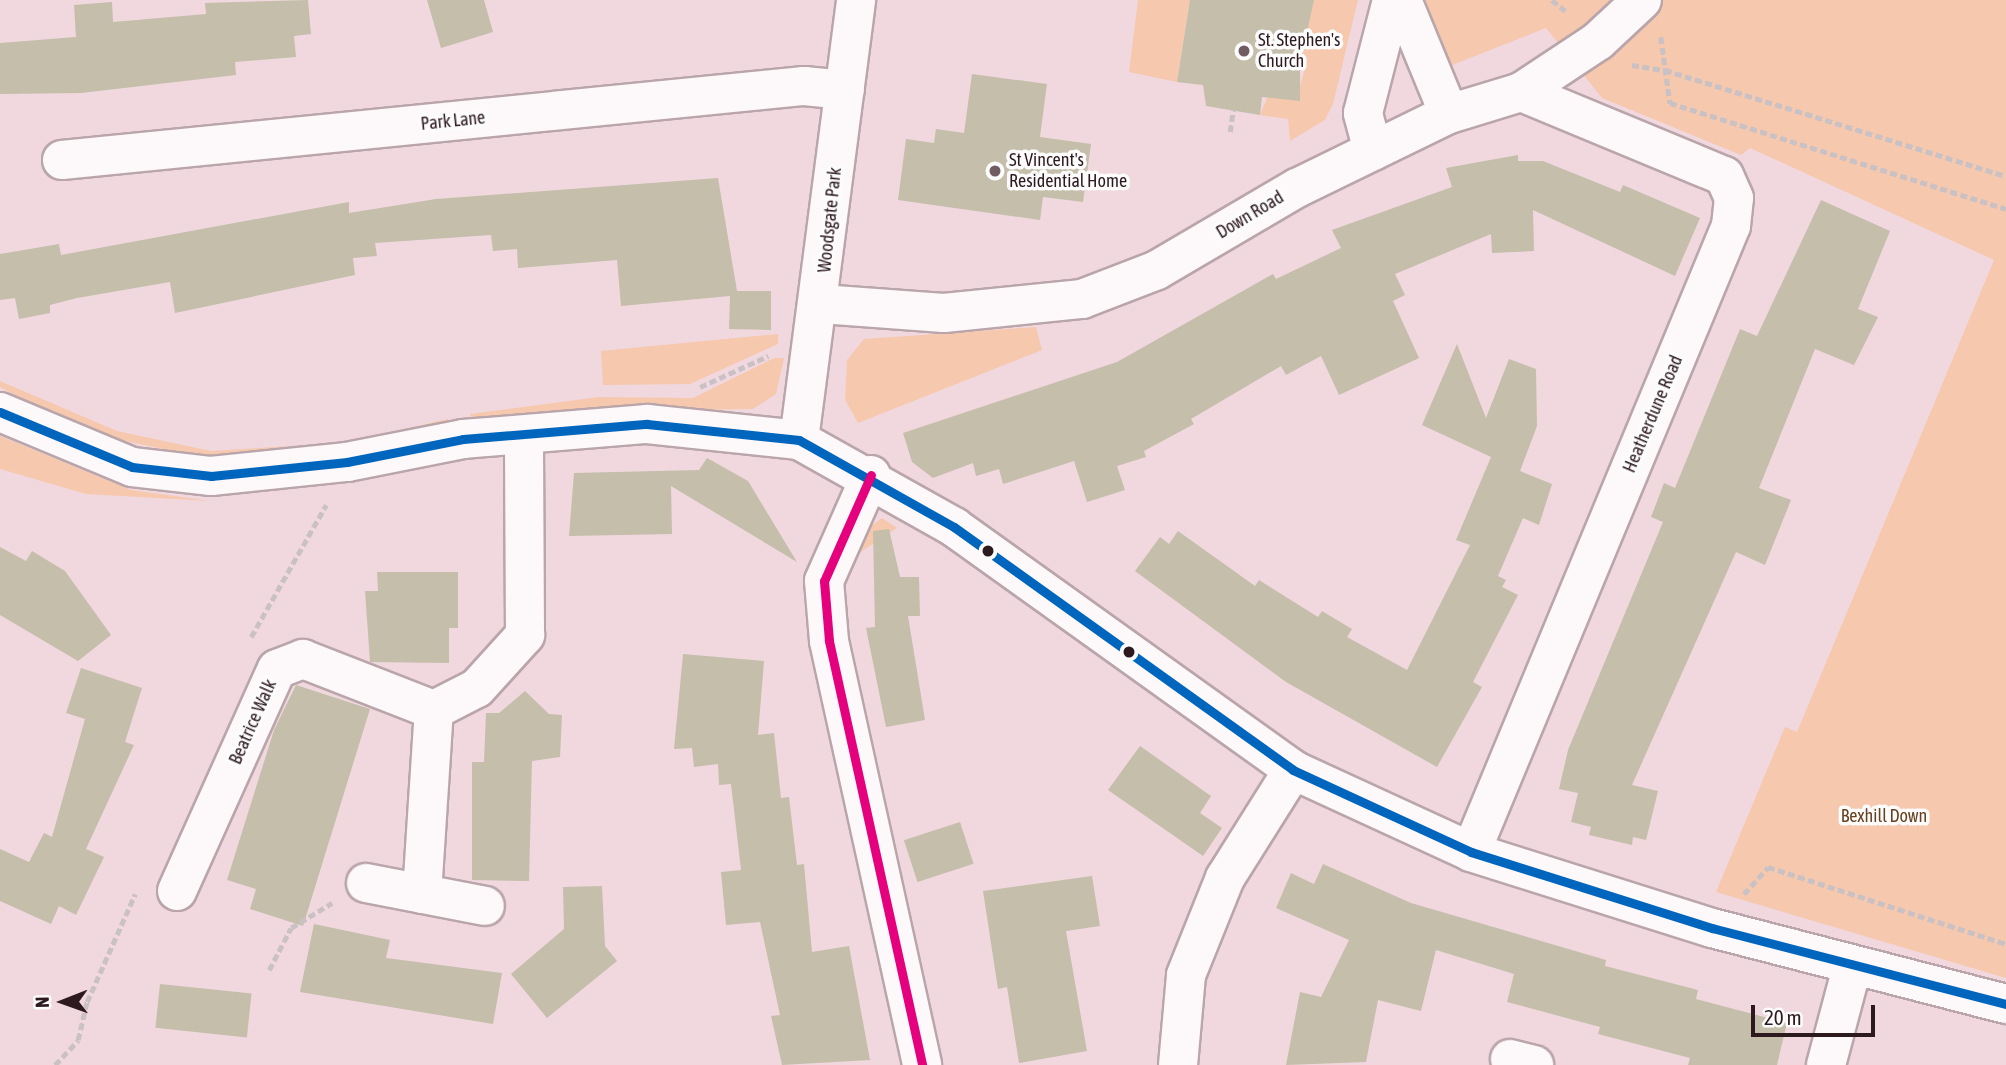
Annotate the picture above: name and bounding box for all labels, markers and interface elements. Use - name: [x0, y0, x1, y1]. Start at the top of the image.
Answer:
- place label: St. Stephen's Church: [1258, 30, 1340, 72]
- marker: St. Stephen's Church: [1236, 43, 1252, 59]
- street label: Park Lane: [420, 107, 486, 135]
- place label: St Vincent's Residential Home: [1009, 150, 1127, 192]
- marker: St Vincent's Residential Home: [987, 163, 1003, 179]
- street label: Woodsgate Park: [814, 166, 846, 274]
- street label: Down Road: [1212, 187, 1288, 243]
- street label: Heatherdune Road: [1619, 352, 1687, 476]
- unlabelled marker: [981, 544, 995, 558]
- unlabelled marker: [1122, 645, 1136, 659]
- street label: Beatrice Walk: [225, 676, 281, 768]
- park label: Bexhill Down: [1841, 805, 1927, 827]
- north arrow: [28, 967, 98, 1037]
- scale bar: [1754, 992, 1878, 1036]
- text: N: [31, 997, 53, 1008]
- text: 20 m: [1764, 1005, 1802, 1029]

